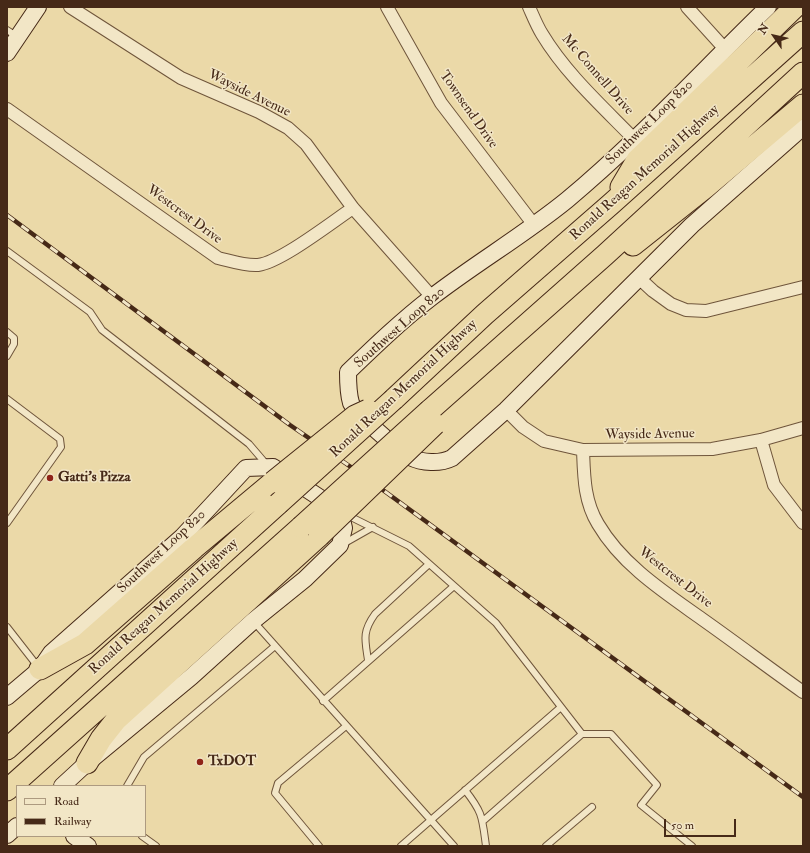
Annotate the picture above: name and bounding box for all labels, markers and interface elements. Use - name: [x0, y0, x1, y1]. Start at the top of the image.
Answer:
- north arrow: [754, 16, 794, 56]
- text: N: [755, 21, 772, 37]
- street label: Mc Connell Drive: [557, 31, 637, 119]
- street label: Wayside Avenue: [205, 67, 293, 121]
- street label: Townsend Drive: [435, 68, 501, 152]
- street label: Southwest Loop 820: [603, 77, 697, 169]
- street label: Ronald Reagan Memorial Highway: [567, 102, 723, 244]
- street label: Westcrest Drive: [143, 182, 225, 248]
- street label: Southwest Loop 820: [351, 284, 449, 372]
- street label: Ronald Reagan Memorial Highway: [327, 316, 481, 462]
- street label: Wayside Avenue: [605, 426, 695, 444]
- place label: Gatti's Pizza: [58, 470, 131, 486]
- marker: Gatti's Pizza: [45, 473, 55, 483]
- street label: Southwest Loop 820: [114, 507, 210, 597]
- street label: Ronald Reagan Memorial Highway: [86, 536, 242, 678]
- street label: Westcrest Drive: [635, 544, 715, 612]
- place label: TxDOT: [208, 754, 256, 770]
- marker: TxDOT: [195, 757, 205, 767]
- legend: [16, 785, 146, 837]
- text: Road: [54, 794, 79, 809]
- scale bar: [666, 811, 738, 837]
- text: Railway: [54, 814, 91, 829]
- text: 50 m: [671, 818, 694, 833]

